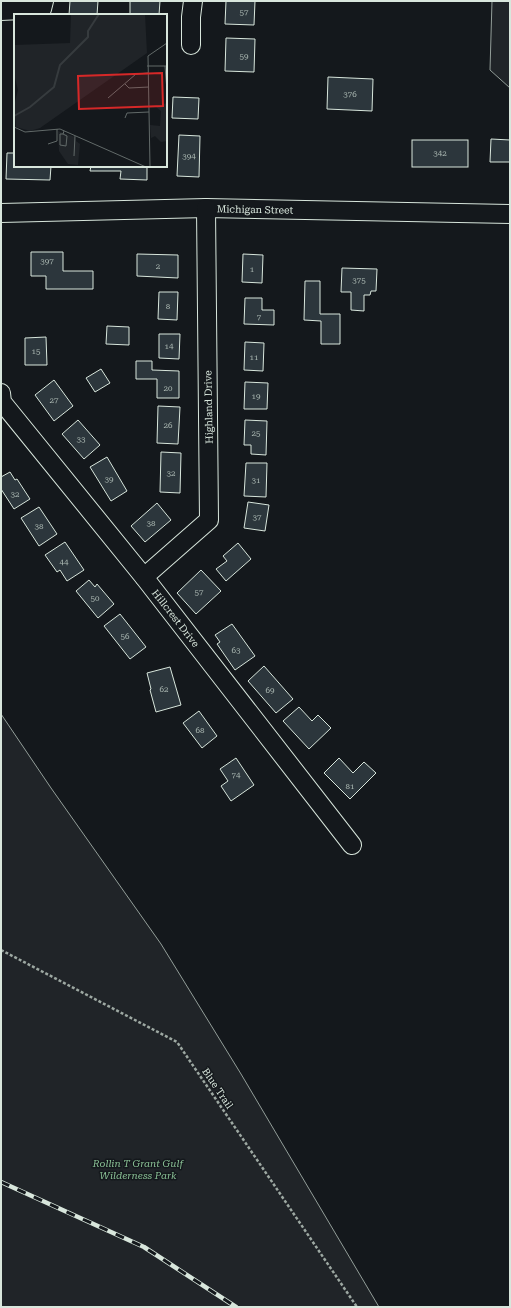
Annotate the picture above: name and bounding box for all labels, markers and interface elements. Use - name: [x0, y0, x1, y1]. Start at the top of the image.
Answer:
- house number: 57: [240, 8, 249, 17]
- inset map: [14, 14, 167, 167]
- house number: 59: [240, 52, 249, 61]
- house number: 376: [343, 90, 357, 99]
- house number: 342: [433, 149, 447, 158]
- house number: 394: [182, 152, 196, 161]
- street label: Michigan Street: [217, 203, 294, 216]
- house number: 397: [40, 257, 54, 266]
- house number: 2: [156, 262, 161, 271]
- house number: 1: [250, 265, 255, 274]
- house number: 375: [352, 276, 366, 285]
- house number: 8: [166, 302, 171, 311]
- house number: 7: [257, 313, 262, 322]
- house number: 14: [165, 342, 174, 351]
- house number: 15: [32, 347, 41, 356]
- house number: 11: [250, 353, 259, 362]
- street label: Highland Drive: [202, 370, 215, 444]
- house number: 20: [164, 384, 173, 393]
- house number: 19: [252, 392, 261, 401]
- house number: 27: [50, 396, 59, 405]
- house number: 26: [164, 421, 173, 430]
- house number: 25: [252, 429, 261, 438]
- house number: 33: [77, 435, 86, 444]
- house number: 32: [167, 469, 176, 478]
- house number: 39: [105, 475, 114, 484]
- house number: 31: [252, 476, 261, 485]
- house number: 32: [11, 490, 20, 499]
- house number: 37: [253, 513, 262, 522]
- house number: 38: [147, 519, 156, 528]
- house number: 38: [35, 522, 44, 531]
- house number: 44: [60, 558, 69, 567]
- street label: Hillcrest Drive: [150, 587, 202, 650]
- house number: 57: [195, 588, 204, 597]
- house number: 50: [91, 594, 100, 603]
- house number: 56: [121, 632, 130, 641]
- house number: 63: [232, 646, 241, 655]
- house number: 62: [160, 685, 169, 694]
- house number: 69: [266, 686, 275, 695]
- house number: 68: [196, 726, 205, 735]
- house number: 74: [232, 771, 241, 780]
- house number: 81: [346, 782, 355, 791]
- street label: Blue Trail: [200, 1066, 235, 1111]
- park label: Rollin T Grant Gulf Wilderness Park: [92, 1158, 184, 1181]

